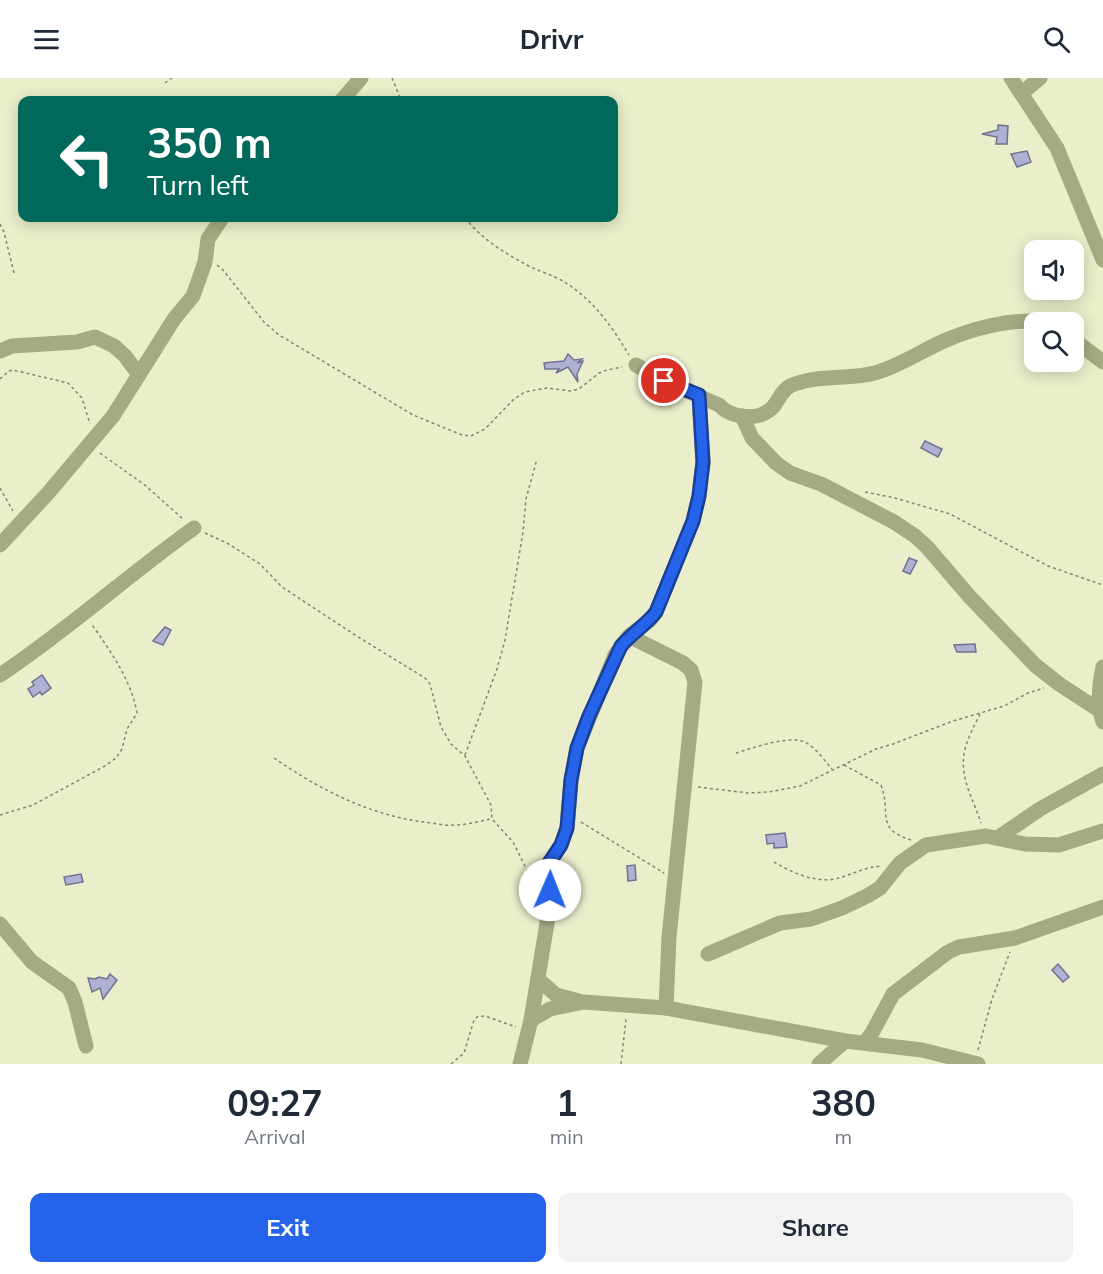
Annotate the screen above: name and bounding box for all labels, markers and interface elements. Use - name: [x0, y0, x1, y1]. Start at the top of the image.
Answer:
- text: Drivr: [520, 22, 583, 56]
- icon: menu: [30, 23, 63, 56]
- icon: search: [1040, 23, 1073, 56]
- text: 350 m: [147, 116, 272, 169]
- icon: left: [48, 120, 126, 198]
- text: Turn left: [147, 168, 249, 202]
- map controls: [1024, 240, 1084, 372]
- button: sound: [1024, 240, 1084, 300]
- button: search: [1024, 312, 1084, 372]
- pin: [638, 355, 689, 406]
- icon: arrive: [647, 364, 680, 397]
- position arrow: [518, 858, 582, 922]
- text: 09:27: [227, 1080, 323, 1125]
- text: 1: [556, 1080, 578, 1125]
- text: 380: [811, 1080, 876, 1125]
- text: Arrival: [244, 1124, 305, 1149]
- text: min: [550, 1124, 584, 1149]
- text: m: [835, 1124, 852, 1149]
- button: Exit: [30, 1193, 546, 1262]
- button: Share: [558, 1193, 1073, 1262]

